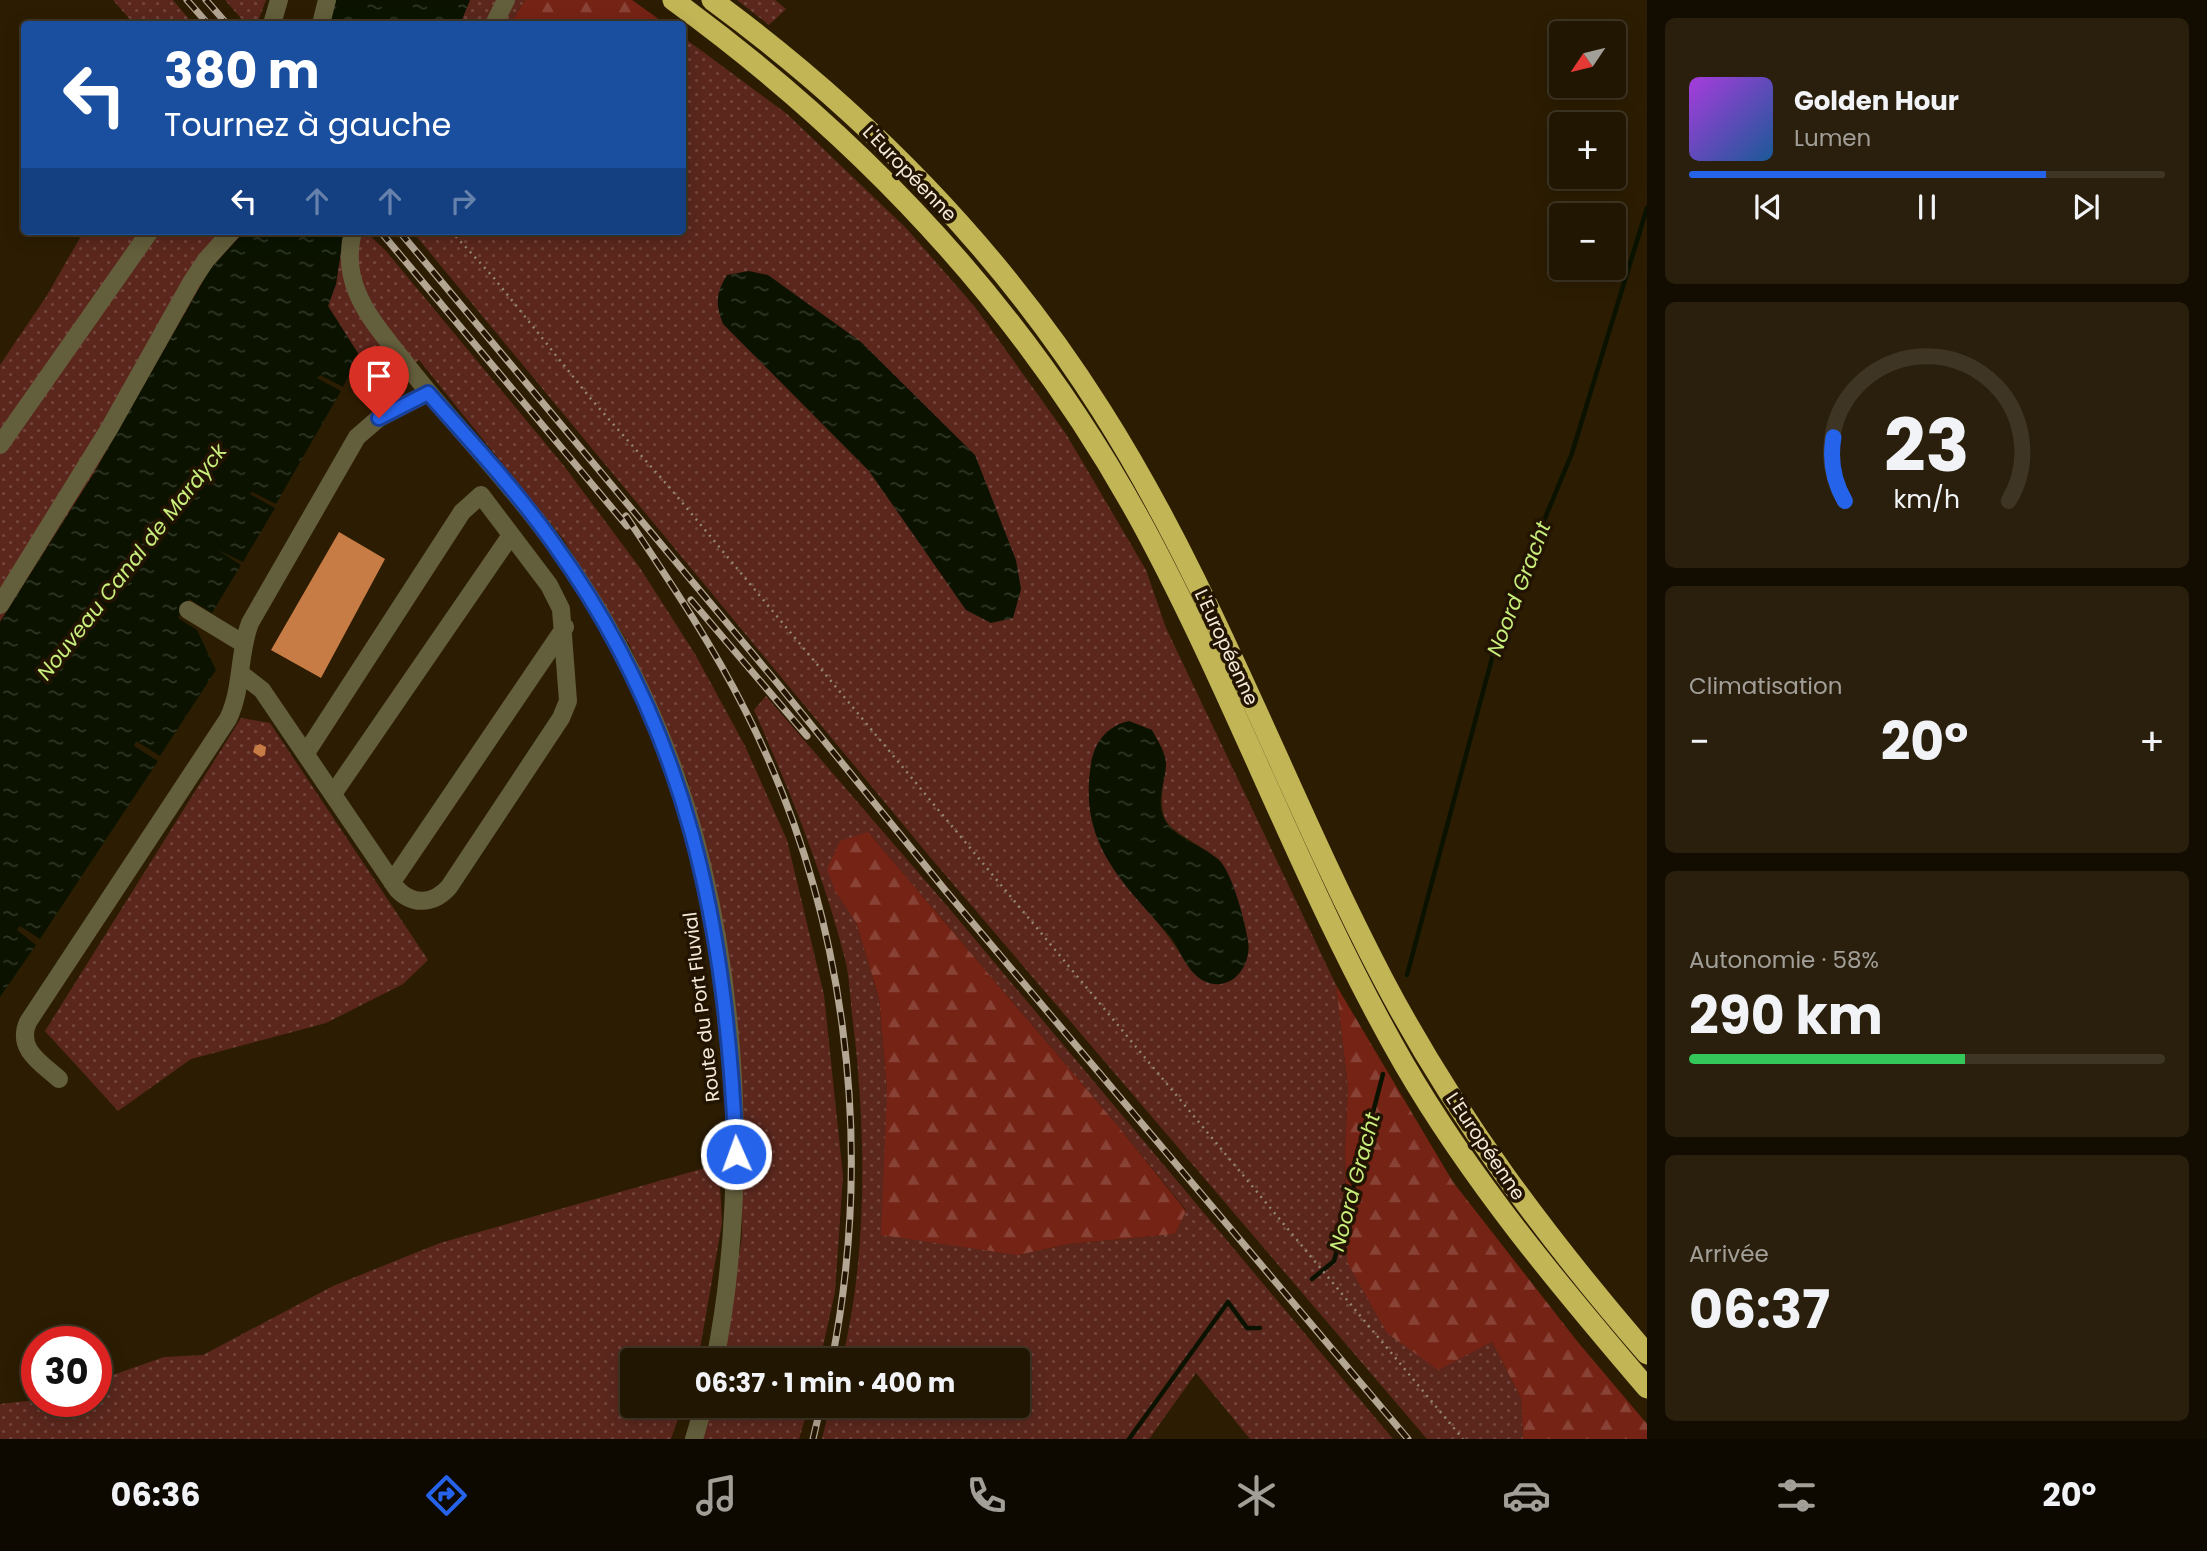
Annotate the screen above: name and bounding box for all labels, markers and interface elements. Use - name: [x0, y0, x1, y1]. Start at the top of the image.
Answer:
- north arrow: [1549, 21, 1626, 98]
- map controls: [1549, 21, 1626, 280]
- text: 380 m: [164, 37, 320, 105]
- icon: left: [49, 49, 140, 140]
- text: Golden Hour: [1794, 83, 1959, 119]
- text: Tournez à gauche: [164, 102, 451, 147]
- button: +: [1549, 112, 1626, 189]
- street label: L'Européenne: [857, 119, 963, 228]
- text: Lumen: [1794, 122, 1871, 154]
- icon: left: [225, 182, 263, 220]
- icon: ahead: [298, 182, 336, 220]
- icon: ahead: [371, 182, 409, 220]
- icon: right: [444, 182, 482, 220]
- icon: previous: [1749, 188, 1787, 226]
- icon: pause: [1908, 188, 1946, 226]
- icon: next: [2067, 188, 2105, 226]
- button: −: [1549, 203, 1626, 280]
- pin: [349, 346, 409, 418]
- icon: arrive: [360, 357, 398, 395]
- text: 23: [1884, 396, 1970, 497]
- water label: Nouveau Canal de Mardyck: [30, 436, 234, 686]
- text: km/h: [1894, 482, 1960, 517]
- water label: Noord Gracht: [1480, 517, 1558, 660]
- street label: L'Européenne: [1188, 585, 1265, 710]
- text: Climatisation: [1689, 670, 1842, 702]
- text: 20°: [1881, 705, 1968, 778]
- text: −: [1689, 715, 1710, 768]
- text: +: [2139, 715, 2165, 768]
- street label: Route du Port Fluvial: [676, 910, 727, 1103]
- text: Autonomie · 58%: [1689, 944, 1879, 976]
- text: 290 km: [1689, 979, 1883, 1052]
- street label: L'Européenne: [1439, 1087, 1532, 1206]
- water label: Noord Gracht: [1322, 1109, 1387, 1254]
- position arrow: [699, 1117, 773, 1191]
- text: Arrivée: [1689, 1238, 1769, 1270]
- text: 06:37: [1689, 1273, 1830, 1346]
- speed limit sign: 30: [21, 1326, 112, 1417]
- text: 06:37 · 1 min · 400 m: [695, 1365, 955, 1401]
- icon: directions: [422, 1471, 471, 1520]
- icon: music: [692, 1471, 741, 1520]
- icon: phone: [962, 1471, 1011, 1520]
- icon: climate: [1232, 1471, 1281, 1520]
- icon: car: [1502, 1471, 1551, 1520]
- icon: filters: [1772, 1471, 1821, 1520]
- text: 06:36: [111, 1472, 201, 1517]
- text: 20°: [2042, 1472, 2096, 1517]

